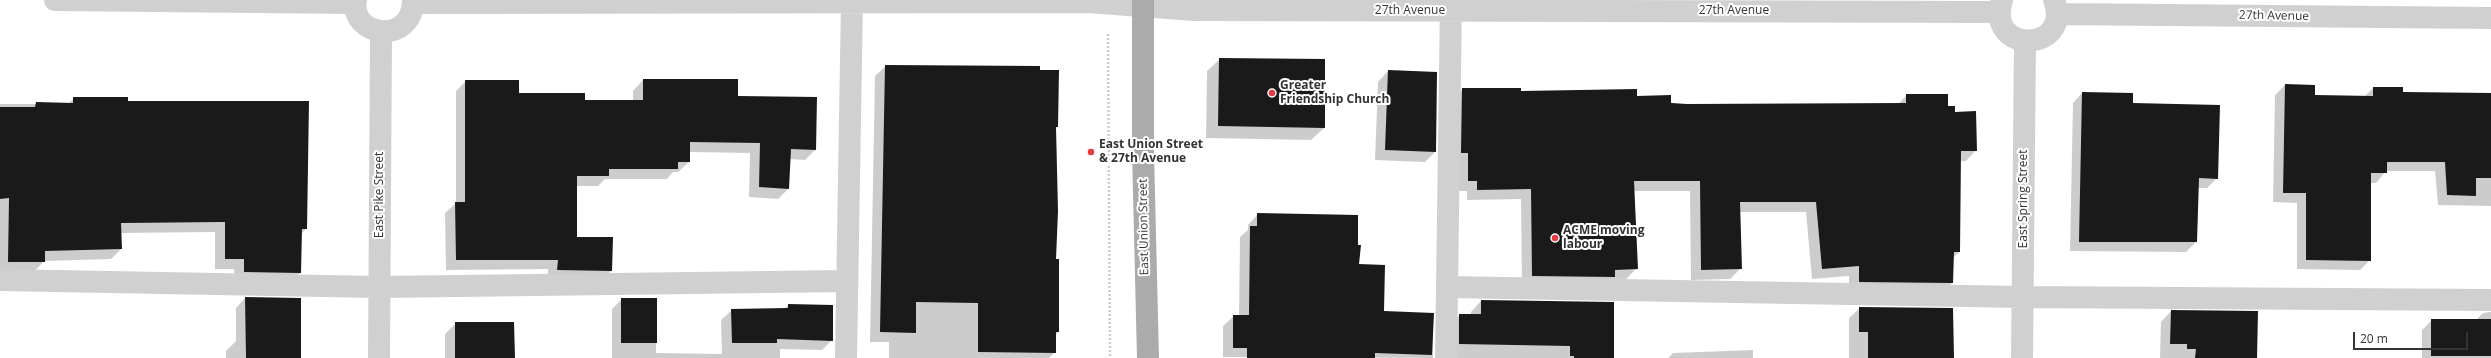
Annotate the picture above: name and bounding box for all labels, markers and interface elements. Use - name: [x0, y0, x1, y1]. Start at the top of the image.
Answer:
- street label: 27th Avenue: [1375, 4, 1445, 18]
- street label: 27th Avenue: [1699, 4, 1769, 18]
- street label: 27th Avenue: [2239, 8, 2309, 24]
- place label: Greater Friendship Church: [1280, 79, 1389, 107]
- marker: Greater Friendship Church: [1267, 88, 1277, 98]
- place label: East Union Street & 27th Avenue: [1099, 138, 1203, 166]
- marker: East Union Street & 27th Avenue: [1086, 147, 1096, 157]
- street label: East Spring Street: [2017, 150, 2031, 248]
- street label: East Pike Street: [373, 152, 387, 238]
- street label: East Union Street: [1136, 178, 1152, 276]
- place label: ACME moving labour: [1563, 224, 1644, 252]
- marker: ACME moving labour: [1550, 233, 1560, 243]
- scale bar: [2355, 324, 2470, 350]
- text: 20 m: [2360, 330, 2388, 347]

